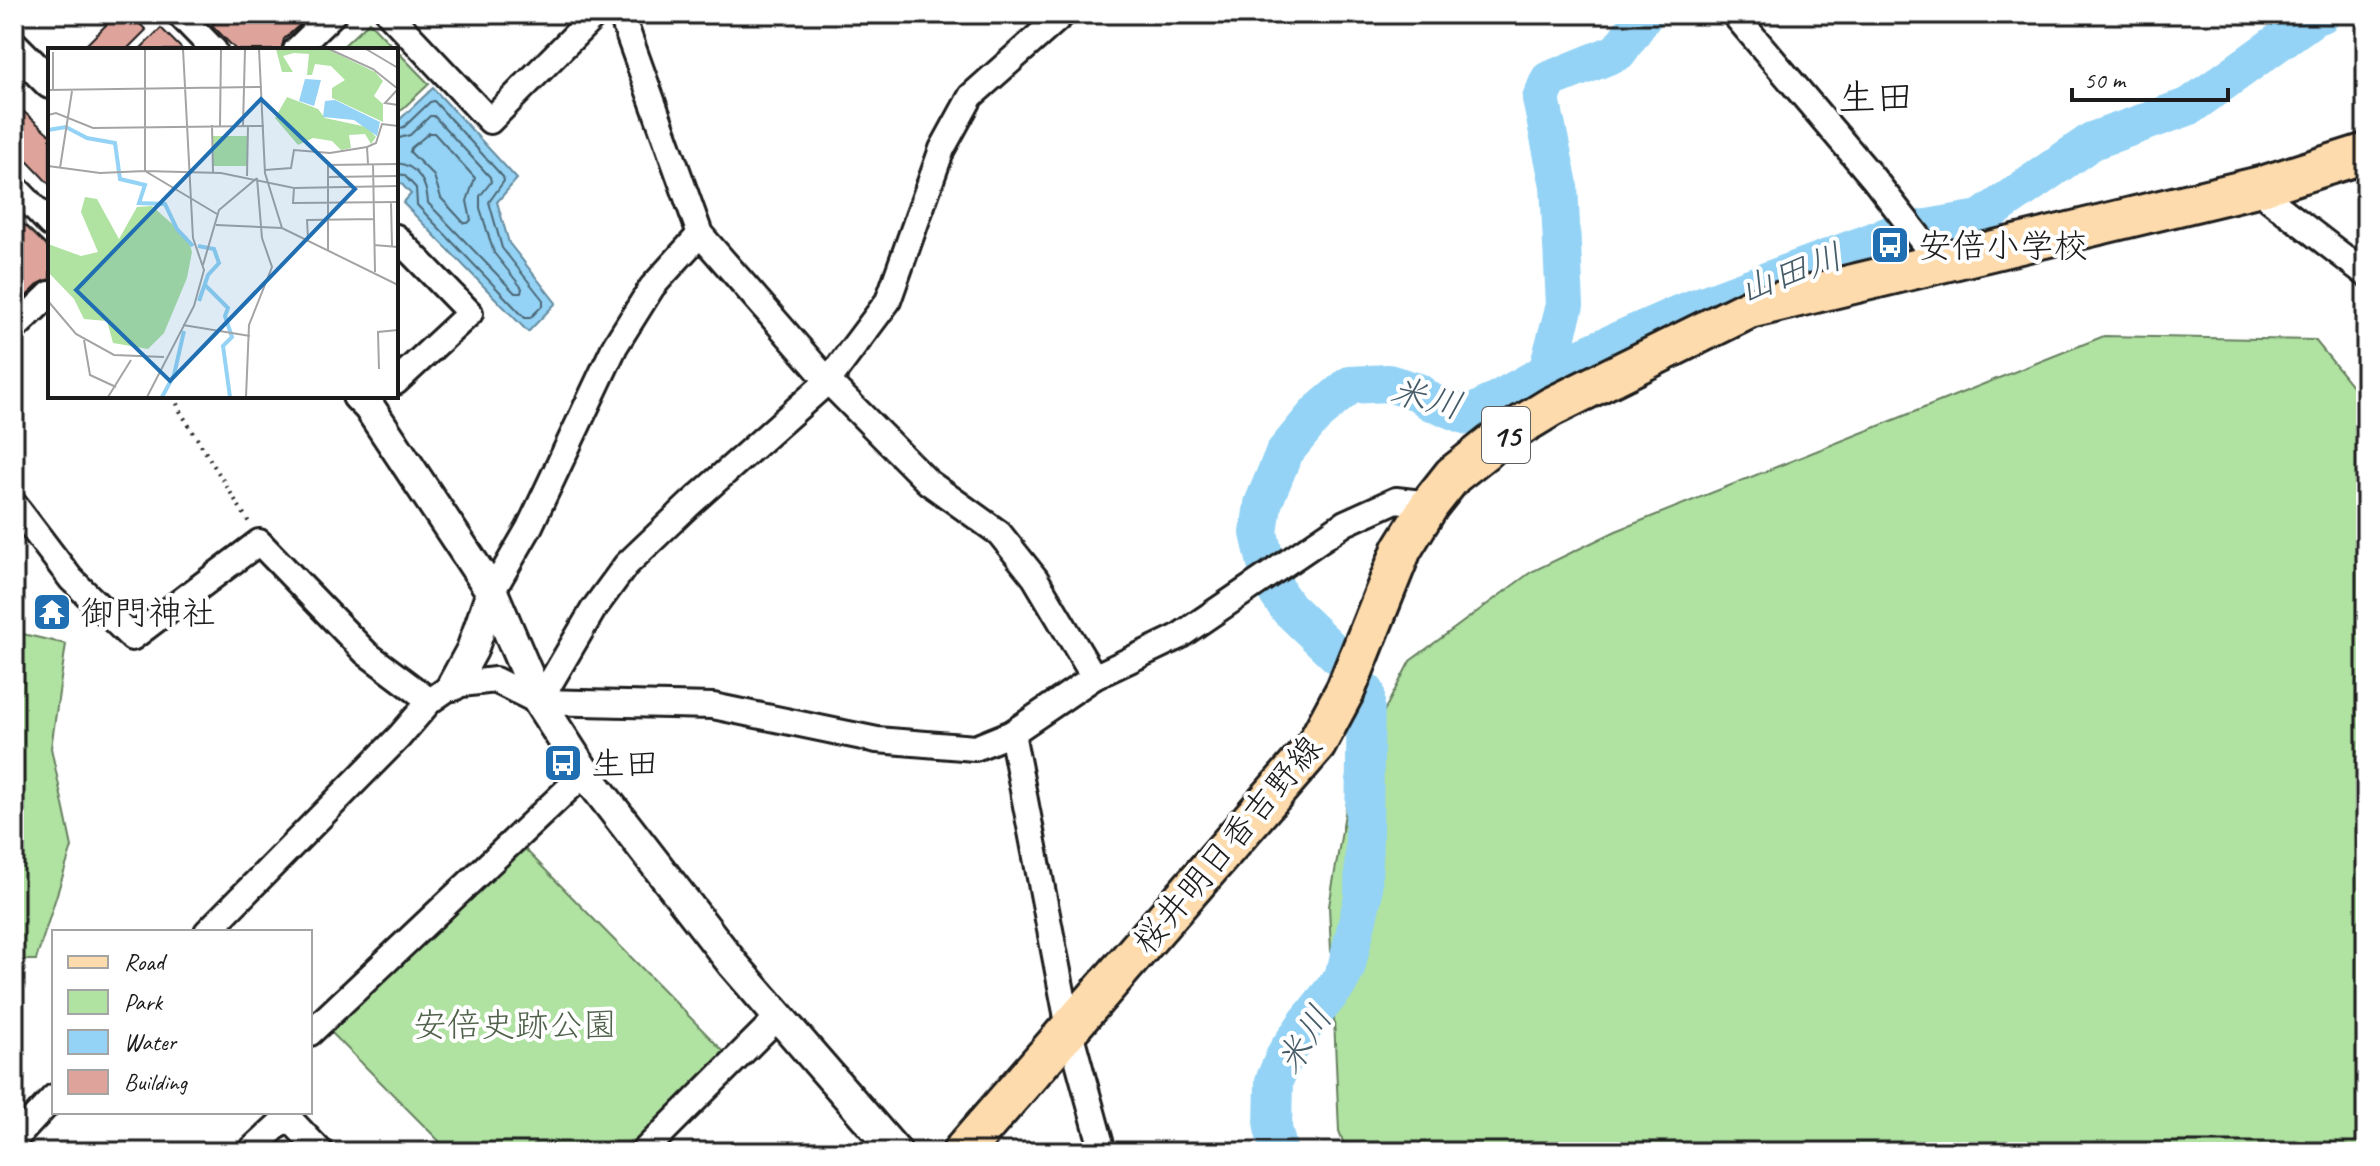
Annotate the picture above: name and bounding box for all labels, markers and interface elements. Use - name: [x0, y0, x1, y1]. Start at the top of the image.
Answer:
- inset map: [48, 48, 398, 398]
- scale bar: [2072, 52, 2228, 102]
- text: 50 m: [2084, 65, 2127, 95]
- district label: 生田: [1838, 74, 1914, 121]
- bus stop icon: 安倍小学校: [1869, 224, 1911, 266]
- place label: 安倍小学校: [1918, 224, 2088, 267]
- water label: 山田川: [1732, 233, 1849, 313]
- water label: 米川: [1386, 366, 1467, 430]
- road number: 15: [1482, 407, 1530, 463]
- temple icon: 御門神社: [31, 591, 73, 633]
- place label: 御門神社: [80, 591, 216, 634]
- street label: 桜井明日香吉野線: [1123, 726, 1331, 962]
- bus stop icon: 生田: [542, 742, 584, 784]
- place label: 生田: [591, 742, 659, 785]
- legend: [52, 930, 312, 1114]
- text: Road: [124, 947, 168, 977]
- text: Park: [124, 987, 164, 1017]
- water label: 米川: [1265, 997, 1342, 1082]
- park label: 安倍史跡公園: [413, 1003, 617, 1046]
- text: Water: [124, 1027, 179, 1057]
- text: Building: [124, 1067, 189, 1097]

